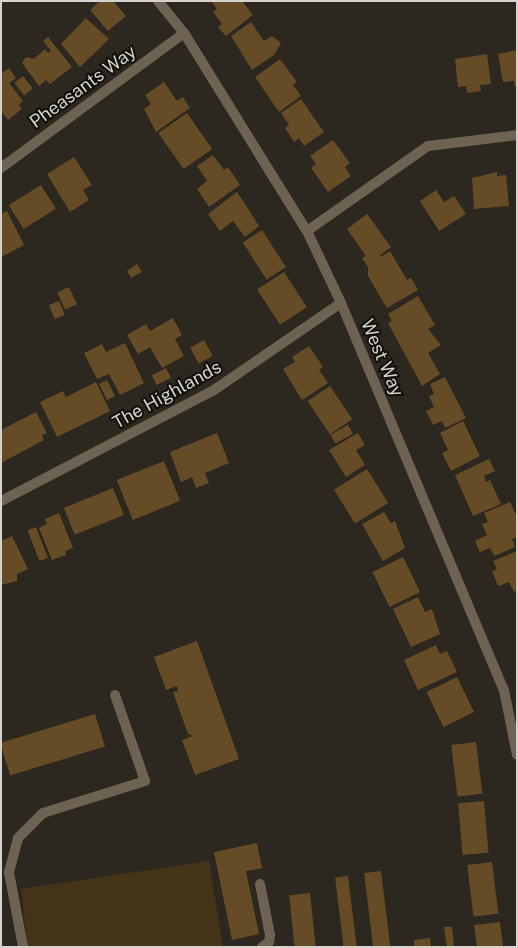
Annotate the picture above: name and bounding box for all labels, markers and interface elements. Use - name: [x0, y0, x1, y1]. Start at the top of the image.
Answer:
- street label: Pheasants Way: [25, 41, 141, 133]
- street label: West Way: [356, 316, 408, 400]
- street label: The Highlands: [109, 356, 225, 434]

